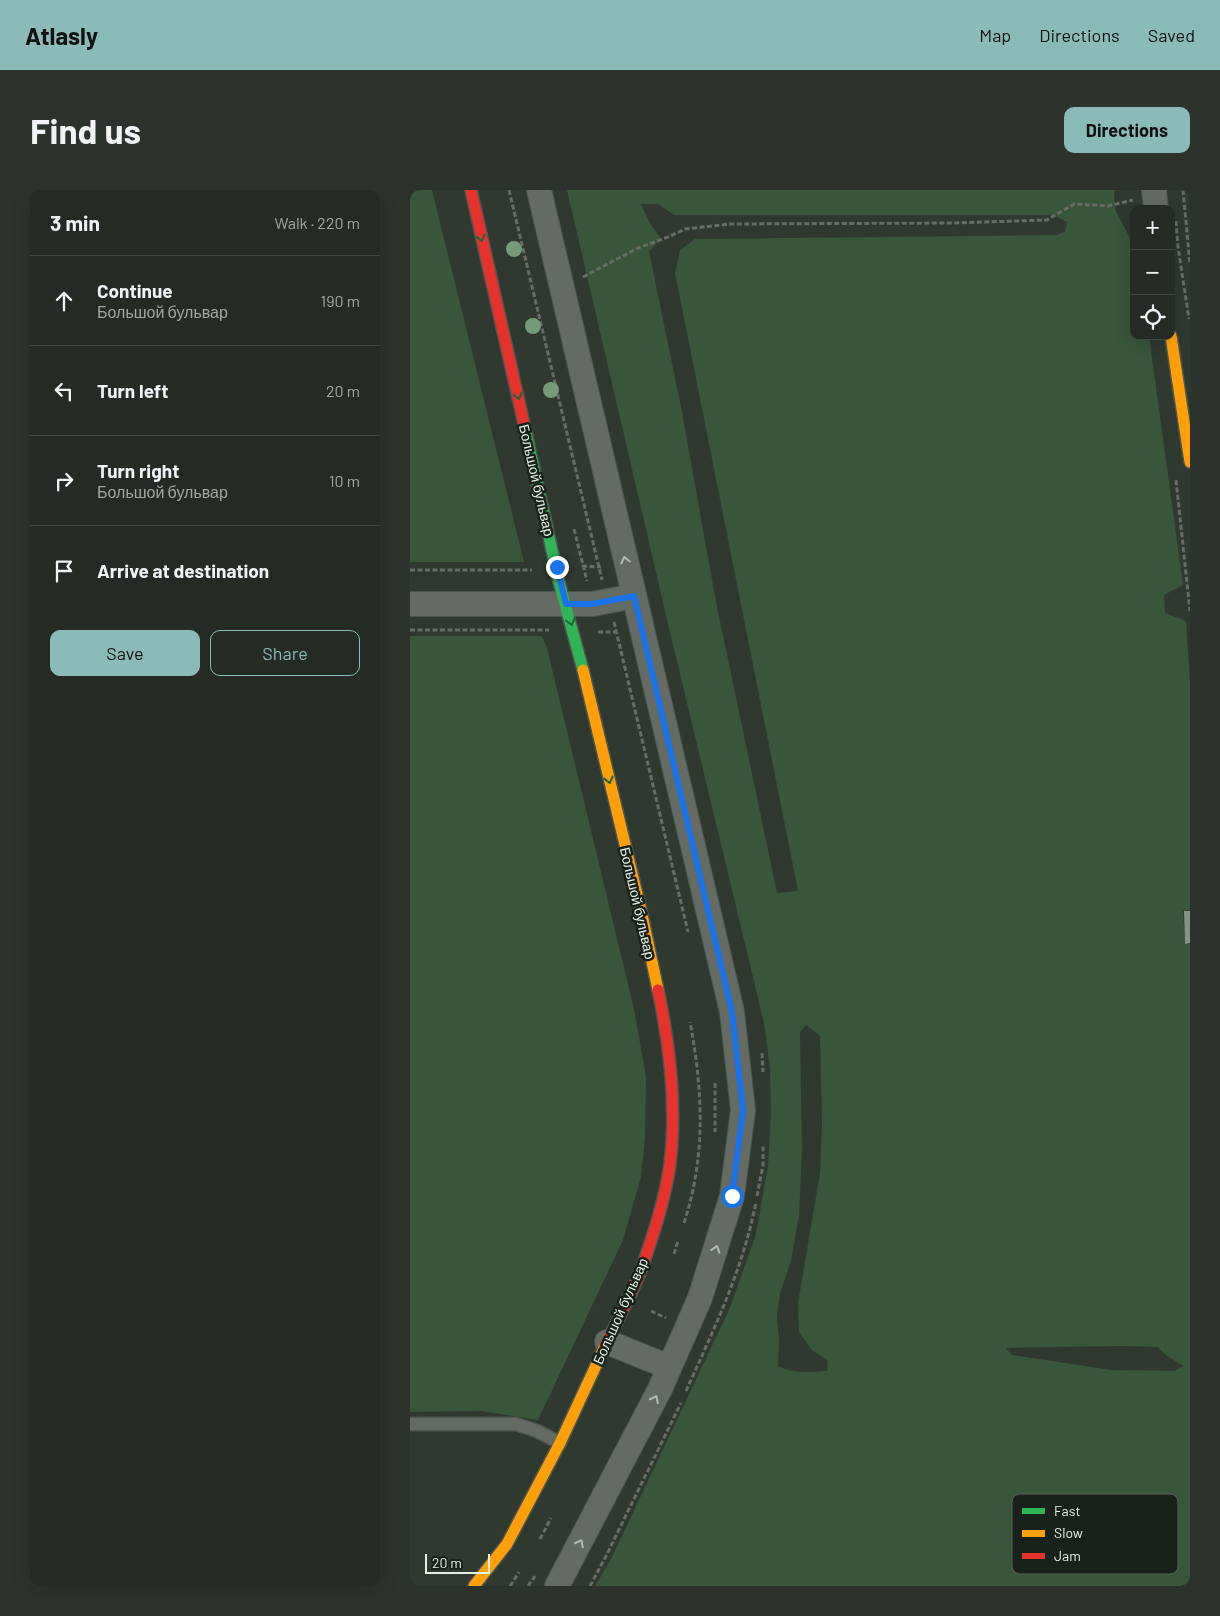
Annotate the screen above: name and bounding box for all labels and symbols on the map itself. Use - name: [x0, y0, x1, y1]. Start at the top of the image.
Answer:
- one-way arrow: [476, 233, 486, 242]
- one-way arrow: [512, 392, 523, 400]
- street label: Большой бульвар: [516, 422, 558, 538]
- one-way arrow: [620, 555, 631, 564]
- route end: [546, 556, 569, 579]
- one-way arrow: [565, 618, 575, 626]
- one-way arrow: [603, 776, 614, 785]
- street label: Большой бульвар: [617, 845, 659, 961]
- route start: [721, 1185, 744, 1208]
- one-way arrow: [710, 1245, 720, 1253]
- street label: Большой бульвар: [589, 1255, 651, 1367]
- one-way arrow: [649, 1395, 659, 1404]
- legend: [1012, 1494, 1178, 1574]
- text: Fast: [1054, 1502, 1080, 1519]
- text: Slow: [1054, 1524, 1083, 1541]
- one-way arrow: [574, 1539, 584, 1548]
- text: Jam: [1054, 1547, 1081, 1564]
- scale bar: [425, 1551, 490, 1574]

